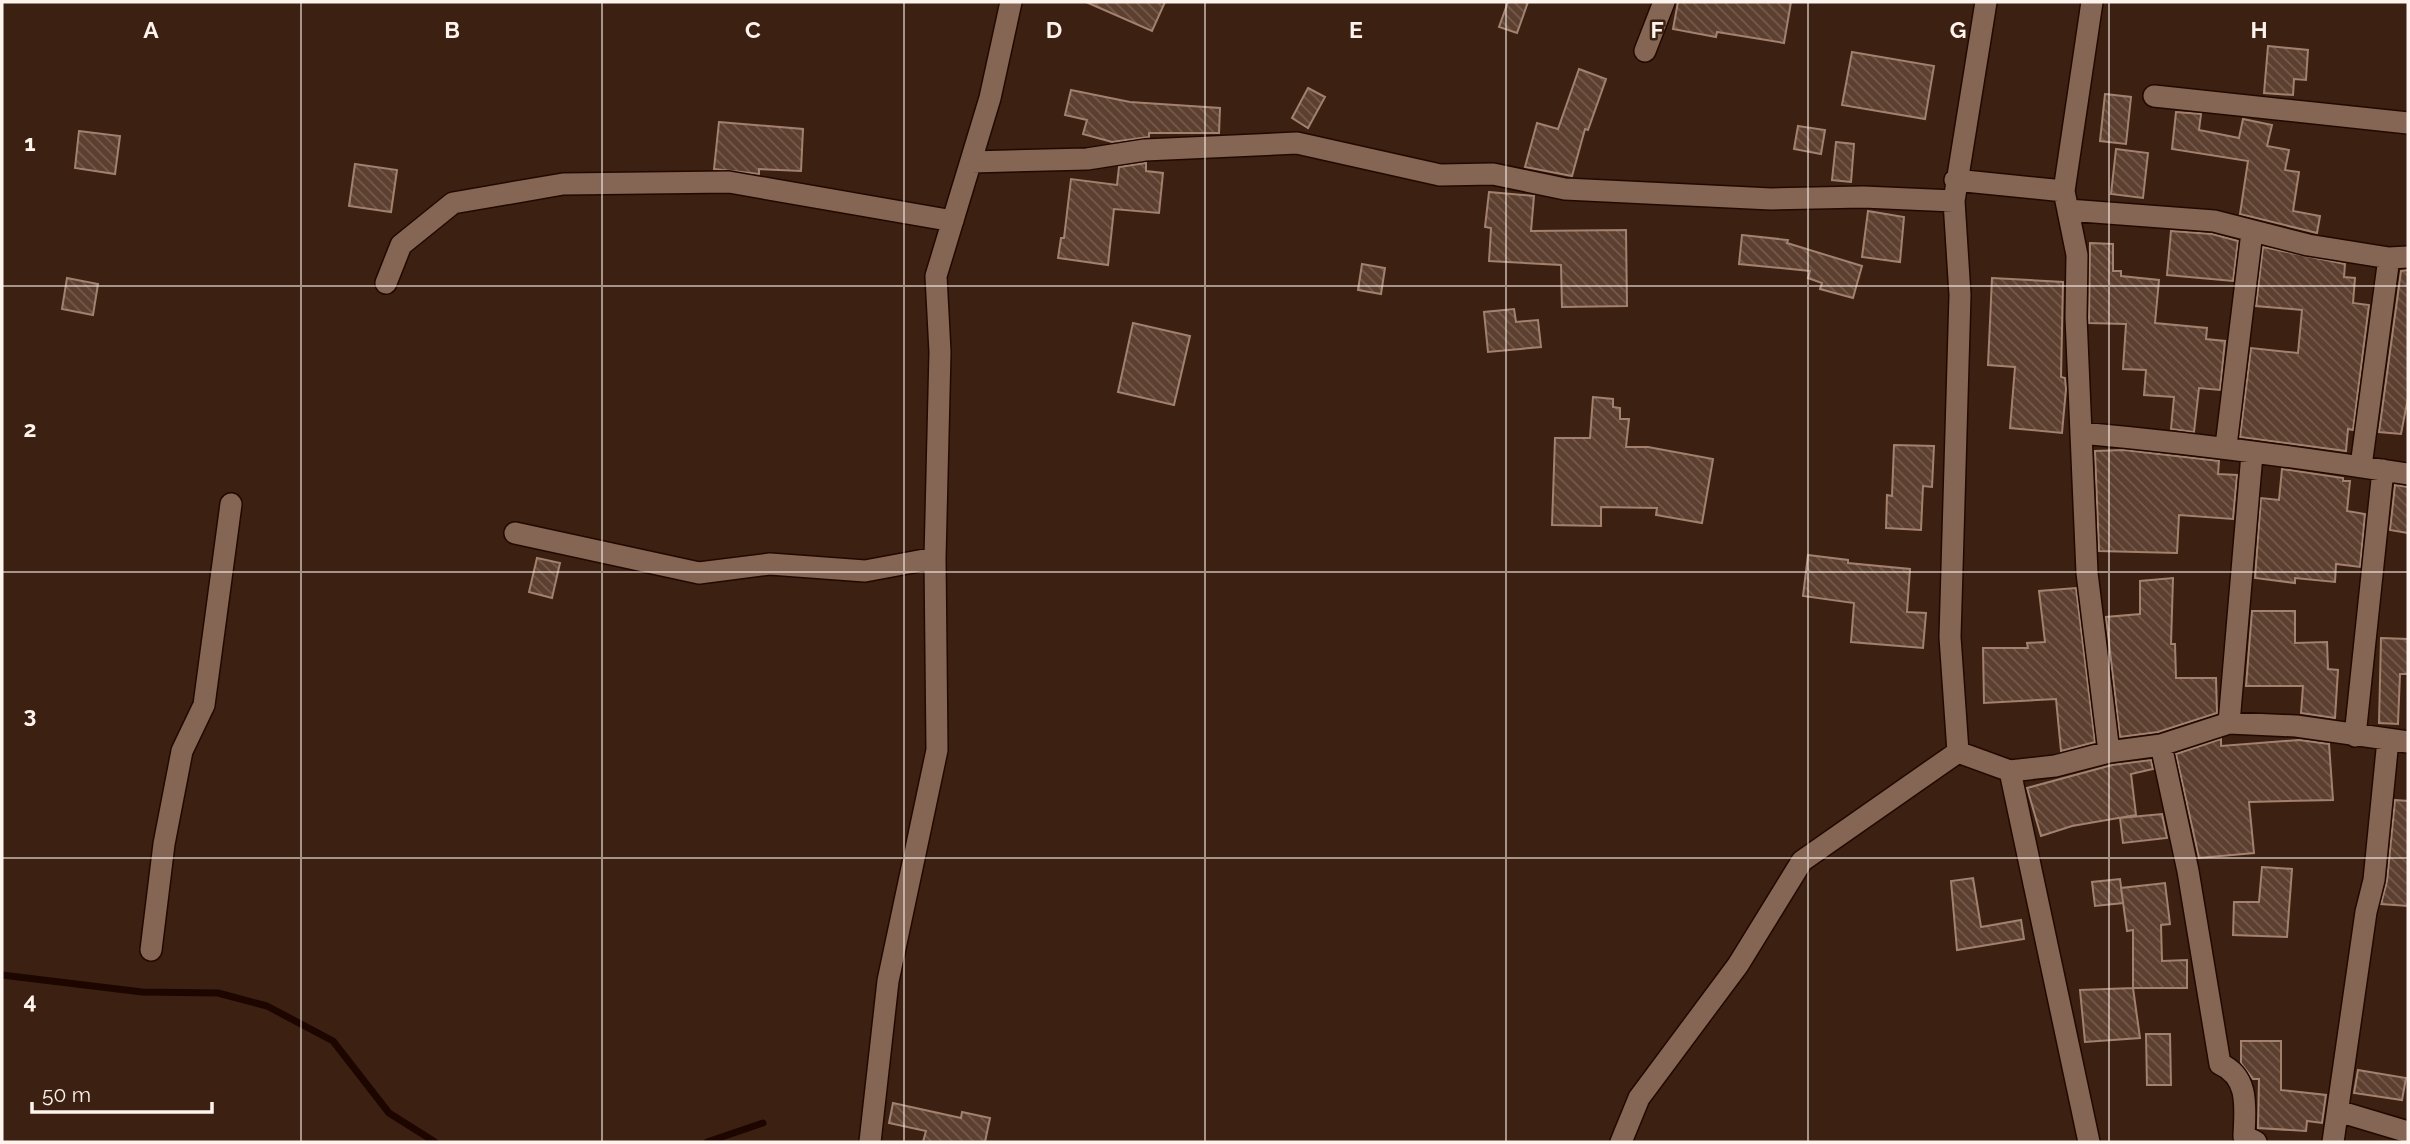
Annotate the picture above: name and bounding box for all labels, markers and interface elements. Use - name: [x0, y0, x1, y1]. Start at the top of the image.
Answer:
- text: A: [143, 16, 159, 43]
- text: B: [444, 16, 460, 43]
- text: C: [745, 16, 761, 43]
- text: D: [1046, 16, 1062, 43]
- text: E: [1349, 16, 1363, 43]
- text: F: [1650, 16, 1664, 43]
- text: G: [1950, 16, 1966, 43]
- text: H: [2250, 16, 2268, 43]
- text: 1: [24, 129, 36, 156]
- text: 2: [24, 415, 36, 442]
- text: 3: [24, 701, 36, 728]
- text: 4: [23, 987, 37, 1014]
- scale bar: [32, 1070, 212, 1114]
- text: 50 m: [42, 1082, 91, 1107]

